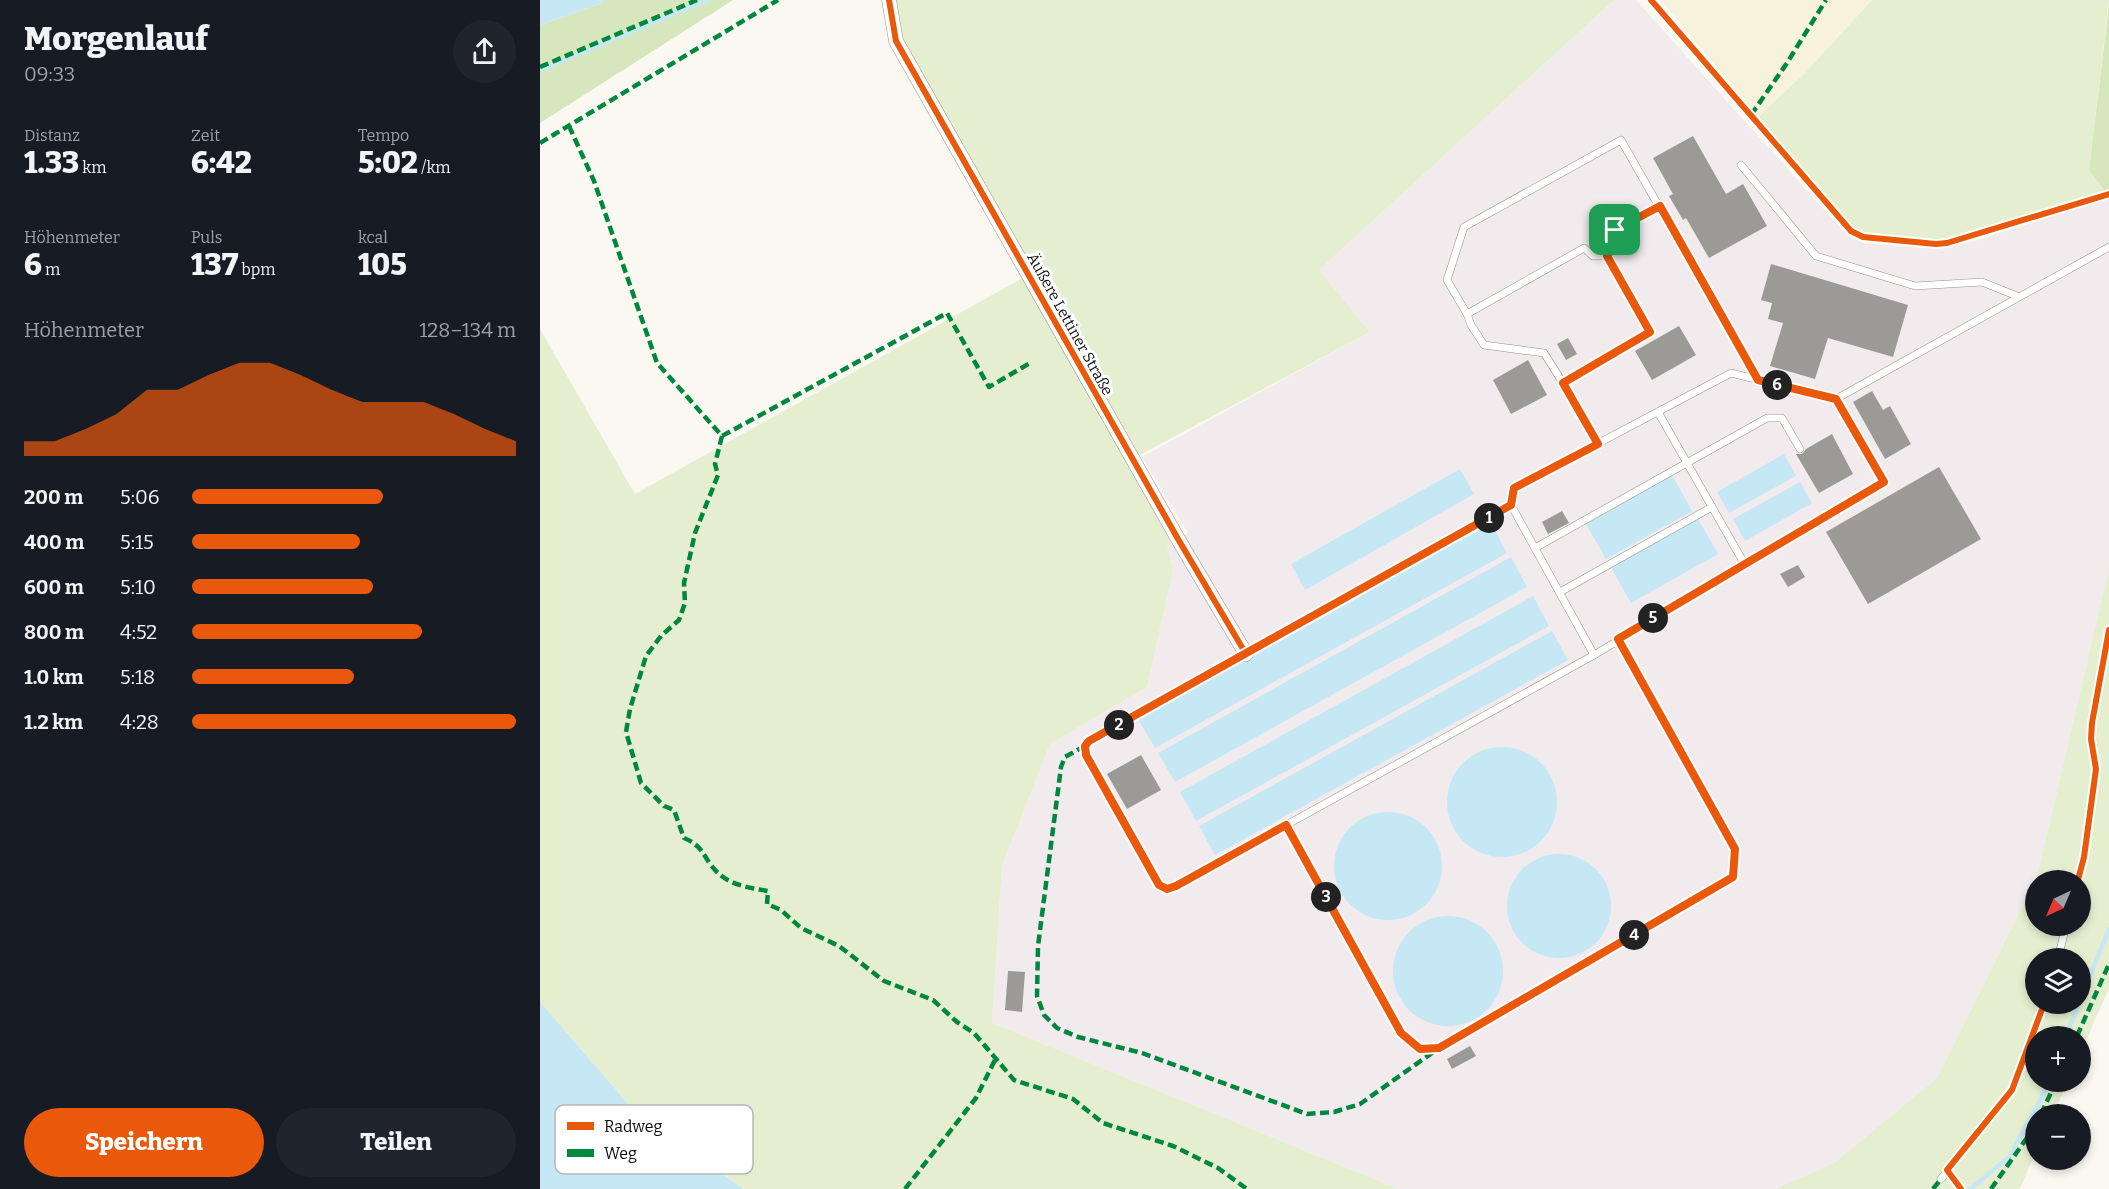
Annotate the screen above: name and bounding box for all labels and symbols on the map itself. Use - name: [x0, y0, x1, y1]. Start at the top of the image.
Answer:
- pin: [1589, 204, 1640, 255]
- street label: Äußere Lettiner Straße: [1023, 250, 1117, 398]
- pin: 6: [1762, 370, 1792, 400]
- pin: 1: [1474, 503, 1504, 533]
- pin: 5: [1638, 603, 1668, 633]
- pin: 2: [1104, 710, 1134, 740]
- north arrow: [2025, 870, 2091, 936]
- pin: 3: [1311, 882, 1341, 912]
- pin: 4: [1619, 920, 1649, 950]
- legend: [555, 1105, 753, 1174]
- text: Radweg: [604, 1117, 662, 1136]
- text: Weg: [604, 1144, 637, 1163]

